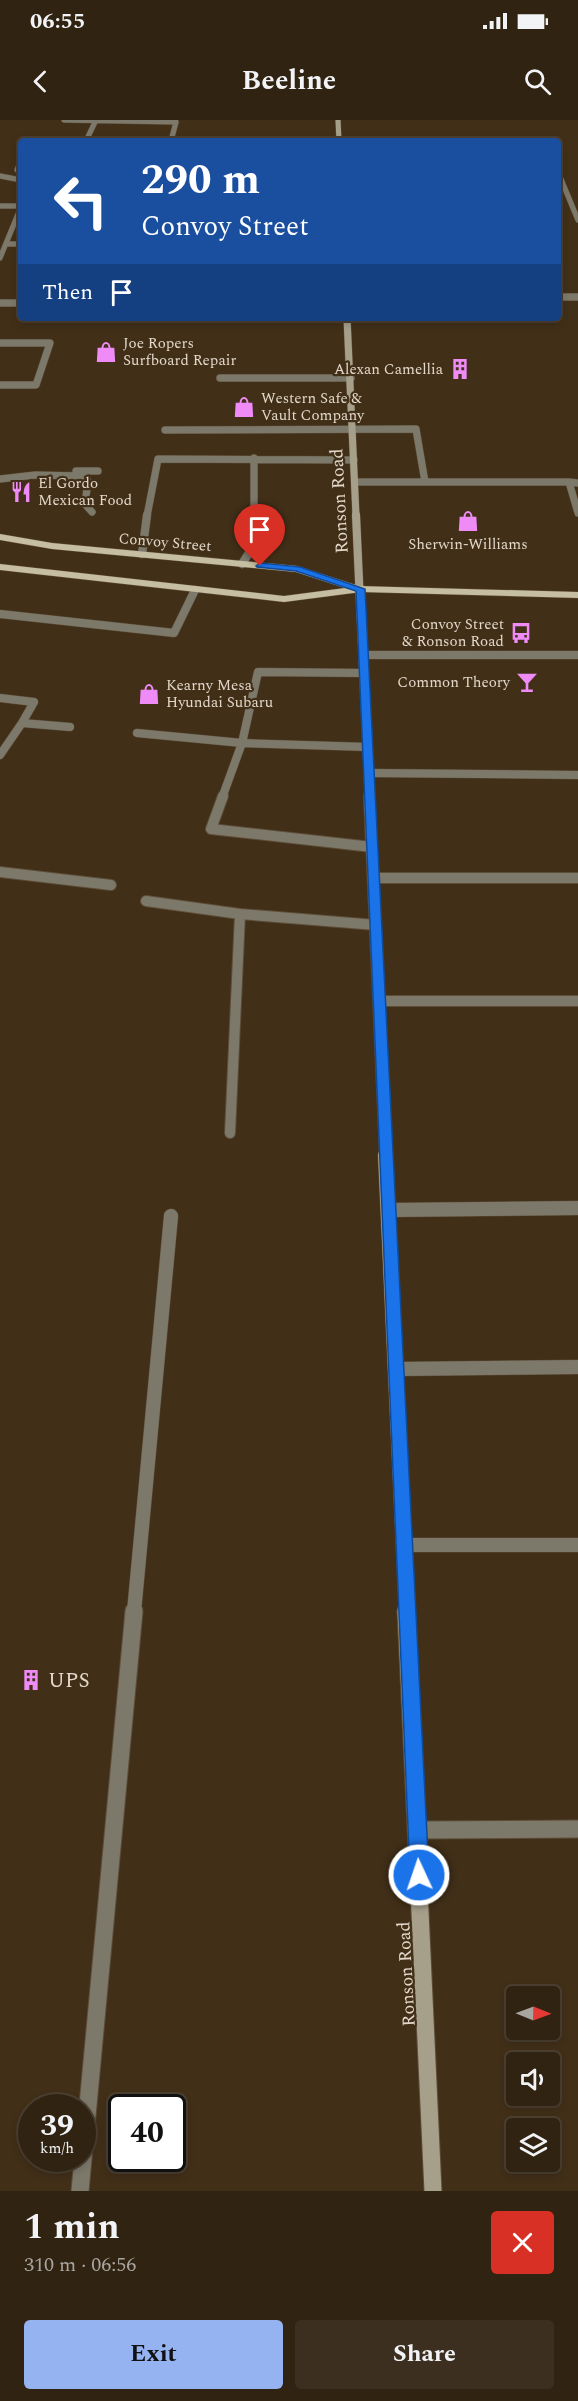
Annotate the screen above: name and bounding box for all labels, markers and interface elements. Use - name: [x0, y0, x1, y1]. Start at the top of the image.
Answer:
- text: 06:55: [30, 5, 85, 38]
- text: Beeline: [242, 60, 336, 102]
- icon: back: [24, 65, 57, 98]
- icon: search: [521, 65, 554, 98]
- text: 290 m: [141, 149, 260, 212]
- icon: left: [42, 162, 120, 240]
- text: Convoy Street: [141, 206, 309, 248]
- text: Then: [42, 276, 93, 309]
- icon: arrive: [105, 276, 138, 309]
- place label: Joe Ropers Surfboard Repair: [123, 332, 236, 372]
- shop icon: Joe Ropers Surfboard Repair: [94, 340, 118, 364]
- building icon: Alexan Camellia: [448, 357, 472, 381]
- place label: Alexan Camellia: [334, 358, 444, 381]
- place label: Western Safe & Vault Company: [261, 387, 365, 427]
- shop icon: Western Safe & Vault Company: [232, 395, 256, 419]
- street label: Ronson Road: [323, 448, 356, 554]
- place label: El Gordo Mexican Food: [38, 472, 132, 512]
- restaurant icon: El Gordo Mexican Food: [9, 480, 33, 504]
- pin: [234, 504, 285, 566]
- shop icon: Sherwin-Williams: [456, 509, 480, 533]
- icon: arrive: [243, 513, 276, 546]
- street label: Convoy Street: [118, 527, 212, 558]
- place label: Sherwin-Williams: [408, 533, 528, 556]
- place label: Convoy Street & Ronson Road: [402, 613, 504, 653]
- bus stop icon: Convoy Street & Ronson Road: [509, 621, 533, 645]
- bar icon: Common Theory: [515, 670, 539, 694]
- place label: Common Theory: [397, 671, 511, 694]
- place label: Kearny Mesa Hyundai Subaru: [166, 674, 273, 714]
- shop icon: Kearny Mesa Hyundai Subaru: [137, 682, 161, 706]
- place label: UPS: [48, 1665, 90, 1697]
- building icon: UPS: [19, 1668, 43, 1692]
- position arrow: [387, 1843, 451, 1907]
- street label: Ronson Road: [390, 1921, 423, 2027]
- north arrow: [506, 1986, 560, 2040]
- map controls: [506, 1986, 560, 2172]
- button: sound: [506, 2052, 560, 2106]
- speed limit sign: 40: [108, 2094, 186, 2172]
- text: 39: [40, 2103, 74, 2149]
- button: layers: [506, 2118, 560, 2172]
- text: km/h: [40, 2137, 74, 2160]
- text: 1 min: [24, 2200, 120, 2255]
- button: close: [491, 2211, 554, 2274]
- text: 310 m · 06:56: [24, 2250, 136, 2280]
- button: Exit: [24, 2320, 283, 2389]
- button: Share: [295, 2320, 554, 2389]

